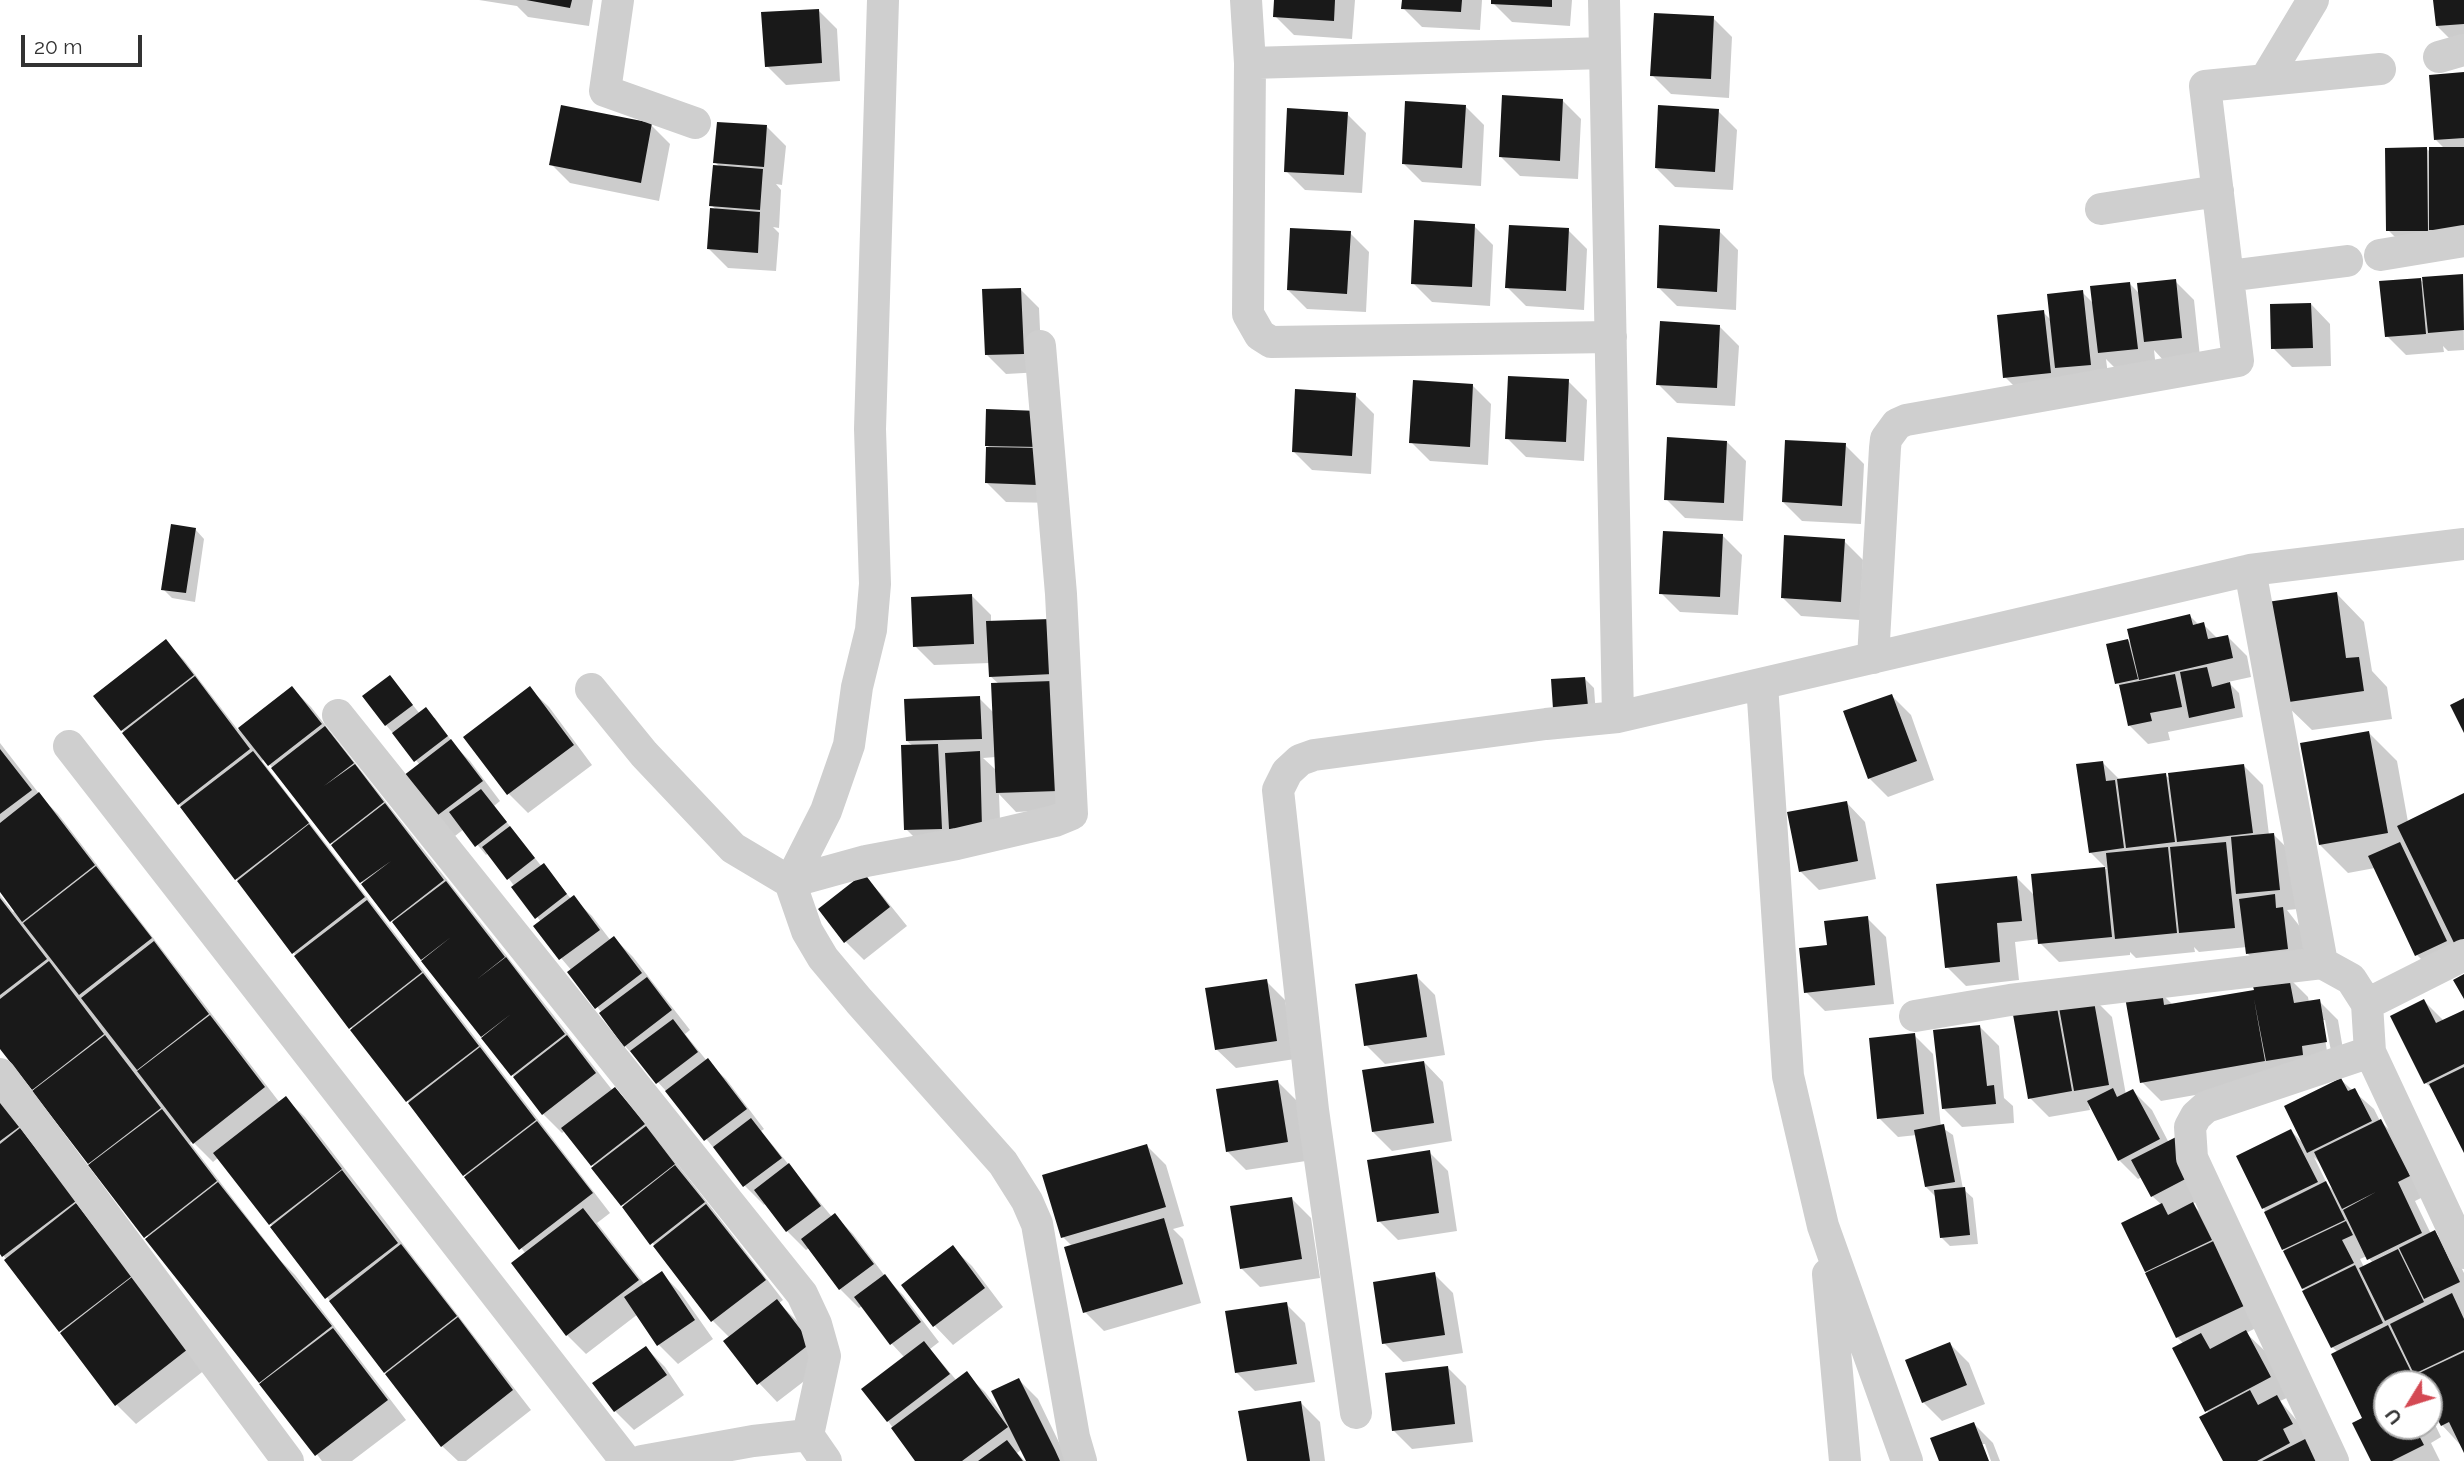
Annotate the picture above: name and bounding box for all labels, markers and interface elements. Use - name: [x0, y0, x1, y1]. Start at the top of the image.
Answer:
- scale bar: [24, 21, 145, 65]
- text: 20 m: [34, 34, 82, 59]
- north arrow: [2373, 1370, 2443, 1440]
- text: U: [2380, 1404, 2406, 1429]

